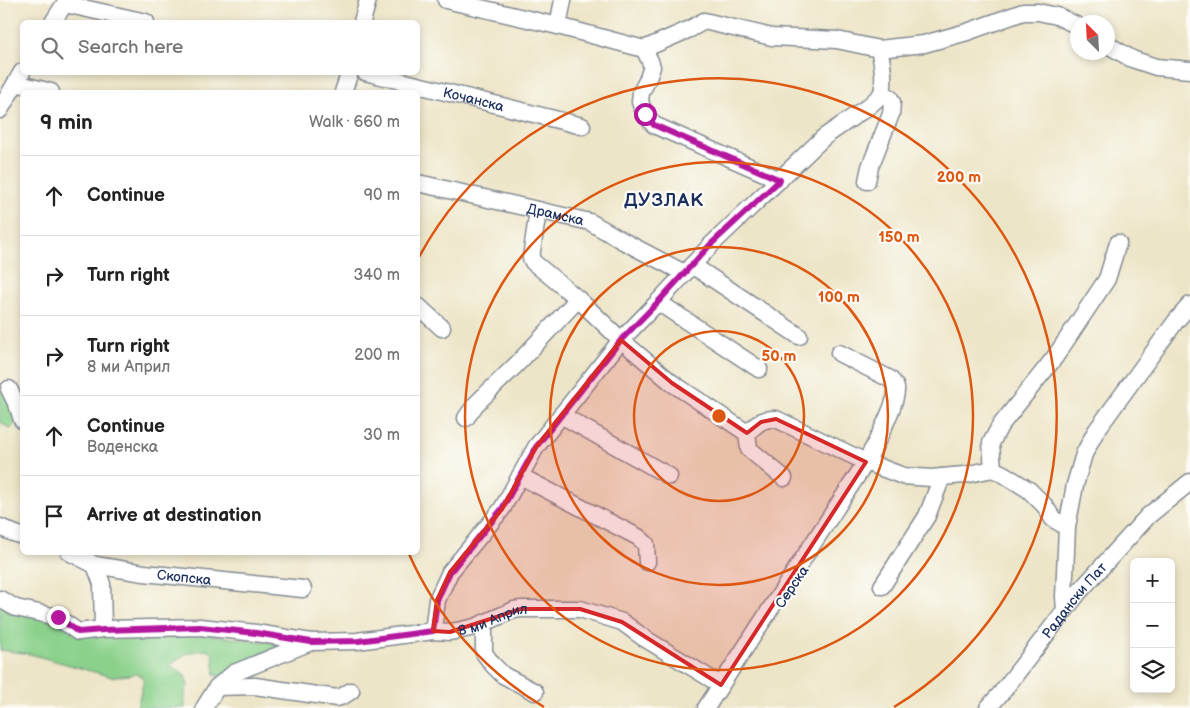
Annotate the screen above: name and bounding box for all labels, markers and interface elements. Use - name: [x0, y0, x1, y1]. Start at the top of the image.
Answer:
- north arrow: [1070, 15, 1115, 60]
- search box: [20, 20, 420, 75]
- icon: search: [38, 34, 66, 62]
- text: Search here: [78, 36, 183, 59]
- street label: Кочанска: [441, 83, 507, 115]
- route start: [634, 103, 657, 126]
- text: 9 min: [40, 110, 93, 135]
- text: Walk · 660 m: [309, 113, 400, 132]
- text: 200 m: [937, 168, 981, 187]
- icon: ahead: [40, 182, 68, 210]
- text: Continue: [87, 184, 165, 207]
- text: 90 m: [364, 186, 400, 205]
- district label: ДУЗЛАК: [624, 189, 704, 212]
- street label: Драмска: [525, 200, 586, 229]
- text: 150 m: [878, 228, 920, 247]
- icon: right: [40, 262, 68, 290]
- text: Turn right: [87, 264, 170, 287]
- text: 340 m: [353, 266, 400, 285]
- text: 100 m: [818, 288, 860, 307]
- text: Turn right: [87, 335, 170, 358]
- icon: right: [40, 342, 68, 370]
- text: 200 m: [354, 346, 400, 365]
- text: 50 m: [762, 347, 797, 366]
- text: 8 ми Април: [87, 358, 170, 377]
- centre of rings: [710, 407, 728, 425]
- text: Continue: [87, 415, 165, 438]
- icon: ahead: [40, 422, 68, 450]
- text: 30 m: [363, 426, 400, 445]
- text: Воденска: [87, 438, 158, 457]
- icon: arrive: [40, 502, 68, 530]
- text: Arrive at destination: [87, 504, 262, 527]
- street label: Радански Пат: [1038, 558, 1111, 642]
- map controls: [1130, 558, 1175, 693]
- button: +: [1130, 558, 1175, 603]
- street label: Серска: [772, 562, 813, 611]
- street label: Скопска: [156, 566, 213, 588]
- street label: 8 ми Април: [457, 601, 527, 639]
- button: −: [1130, 603, 1175, 648]
- route end: [47, 606, 70, 629]
- button: layers: [1130, 648, 1175, 693]

